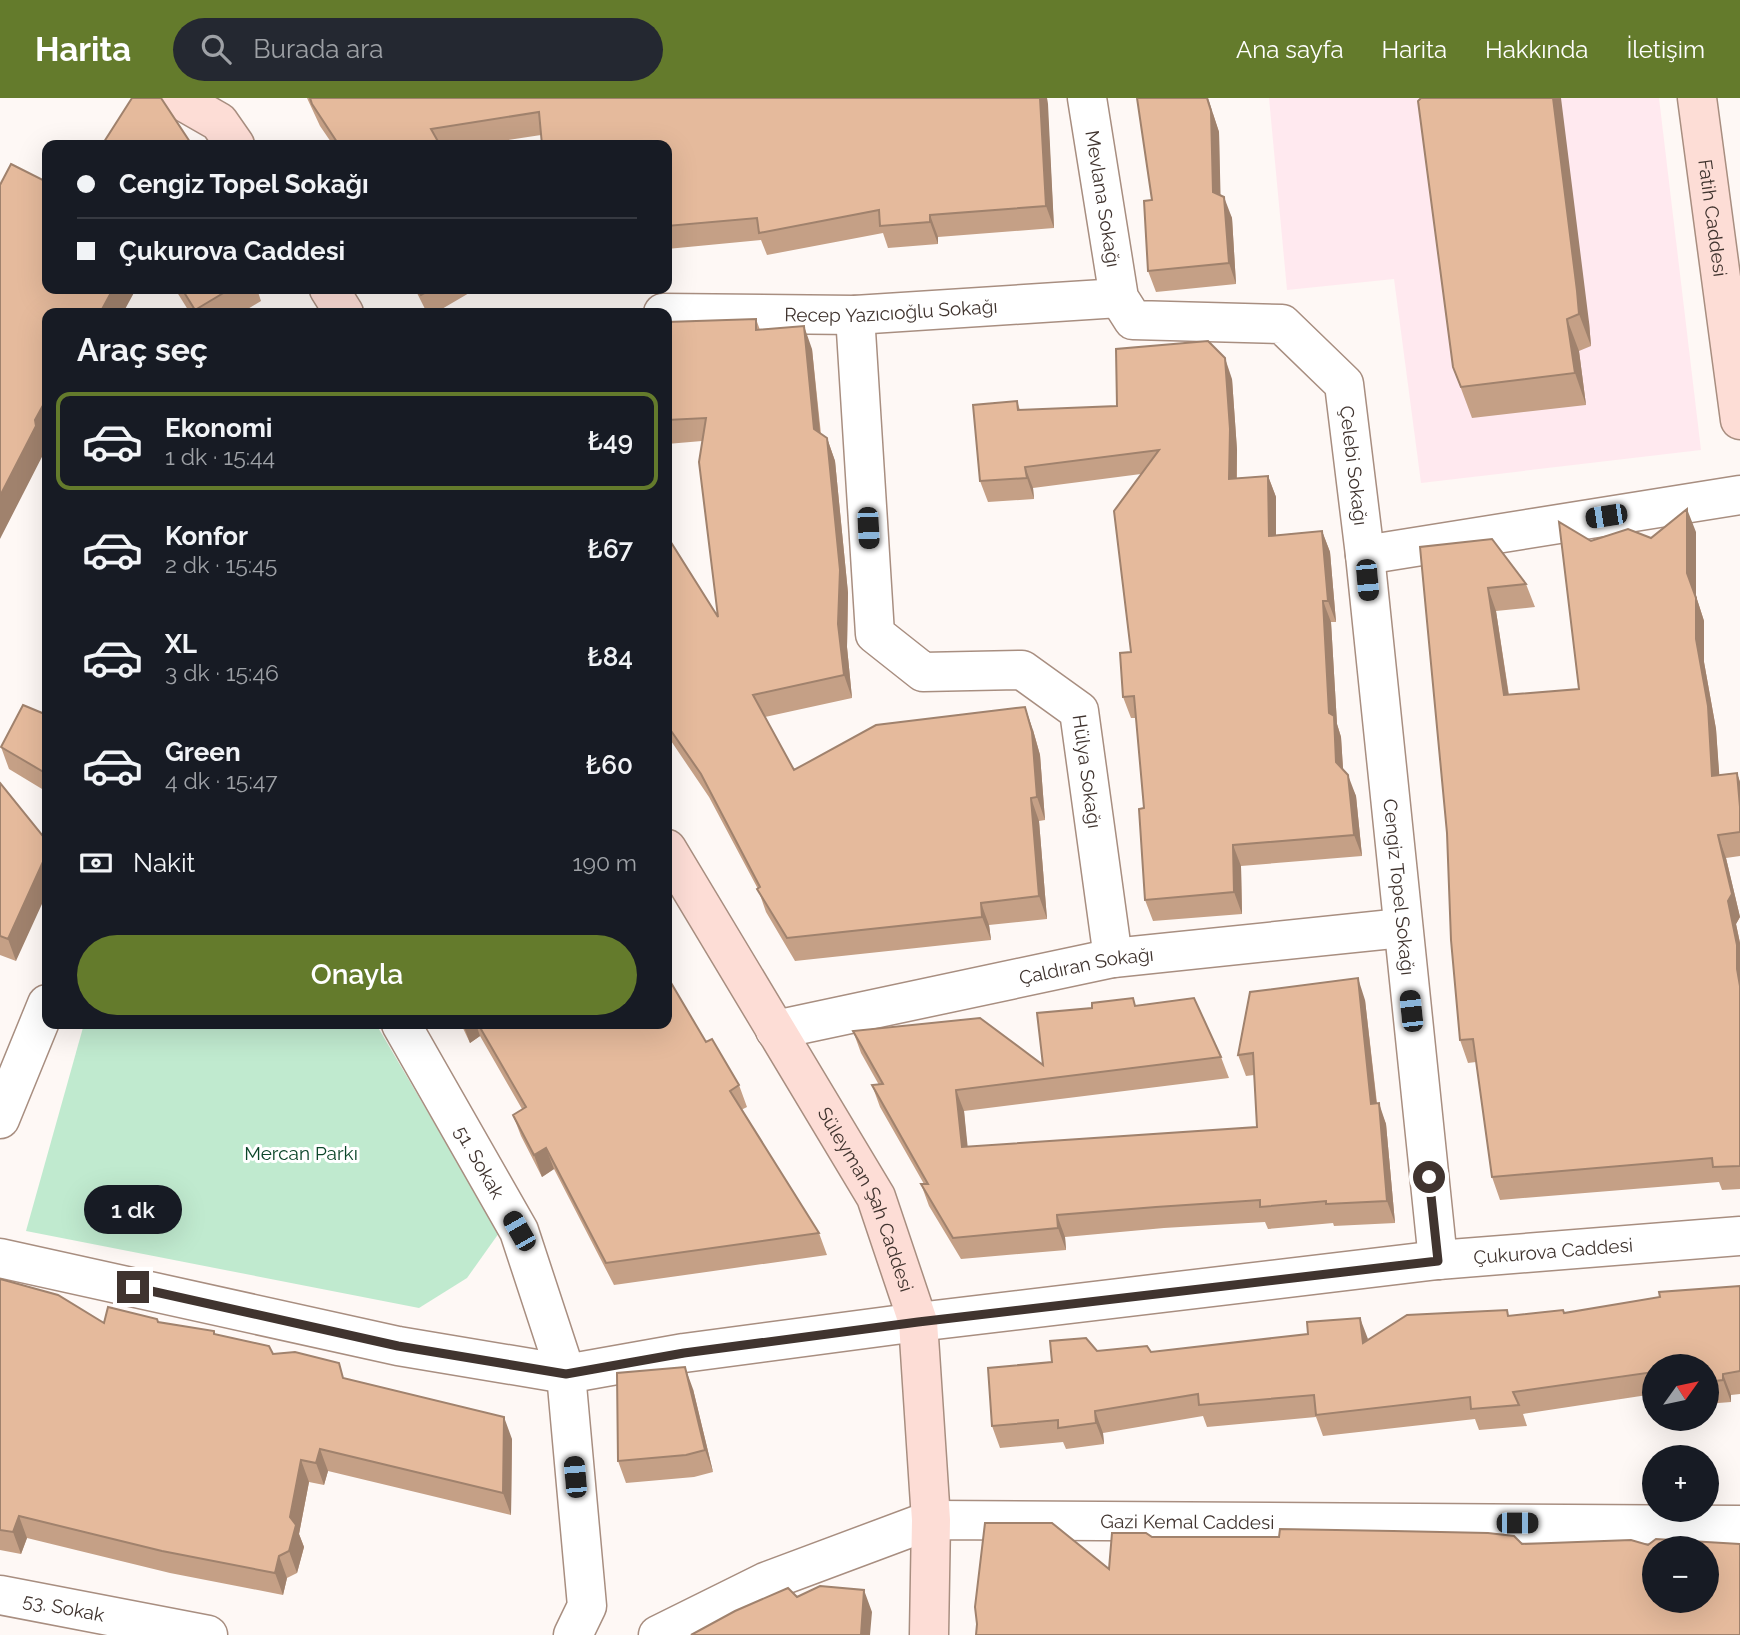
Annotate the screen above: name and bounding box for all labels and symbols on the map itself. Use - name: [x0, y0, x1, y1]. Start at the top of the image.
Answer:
- street label: Mevlana Sokağı: [1081, 129, 1125, 269]
- street label: Fatih Caddesi: [1694, 158, 1732, 278]
- street label: Recep Yazıcıoğlu Sokağı: [784, 295, 998, 326]
- street label: Çelebi Sokağı: [1336, 404, 1372, 527]
- car: [1584, 502, 1629, 530]
- car: [857, 506, 880, 550]
- car: [1355, 558, 1380, 602]
- street label: Hülya Sokağı: [1069, 713, 1106, 830]
- street label: Cengiz Topel Sokağı: [1379, 798, 1419, 976]
- street label: Çaldıran Sokağı: [1017, 943, 1155, 989]
- car: [1399, 989, 1424, 1033]
- street label: Süleyman Şah Caddesi: [813, 1103, 918, 1295]
- street label: 51. Sokak: [450, 1122, 509, 1202]
- park label: Mercan Parkı: [244, 1142, 358, 1164]
- route start: [1413, 1161, 1445, 1193]
- callout: 1 dk: [84, 1186, 182, 1234]
- car: [500, 1208, 539, 1254]
- street label: Çukurova Caddesi: [1473, 1234, 1634, 1268]
- route end: [117, 1271, 149, 1303]
- north arrow: [1642, 1354, 1718, 1432]
- car: [563, 1455, 588, 1499]
- street label: Gazi Kemal Caddesi: [1100, 1510, 1274, 1533]
- car: [1497, 1513, 1539, 1534]
- street label: 53. Sokak: [21, 1589, 106, 1626]

